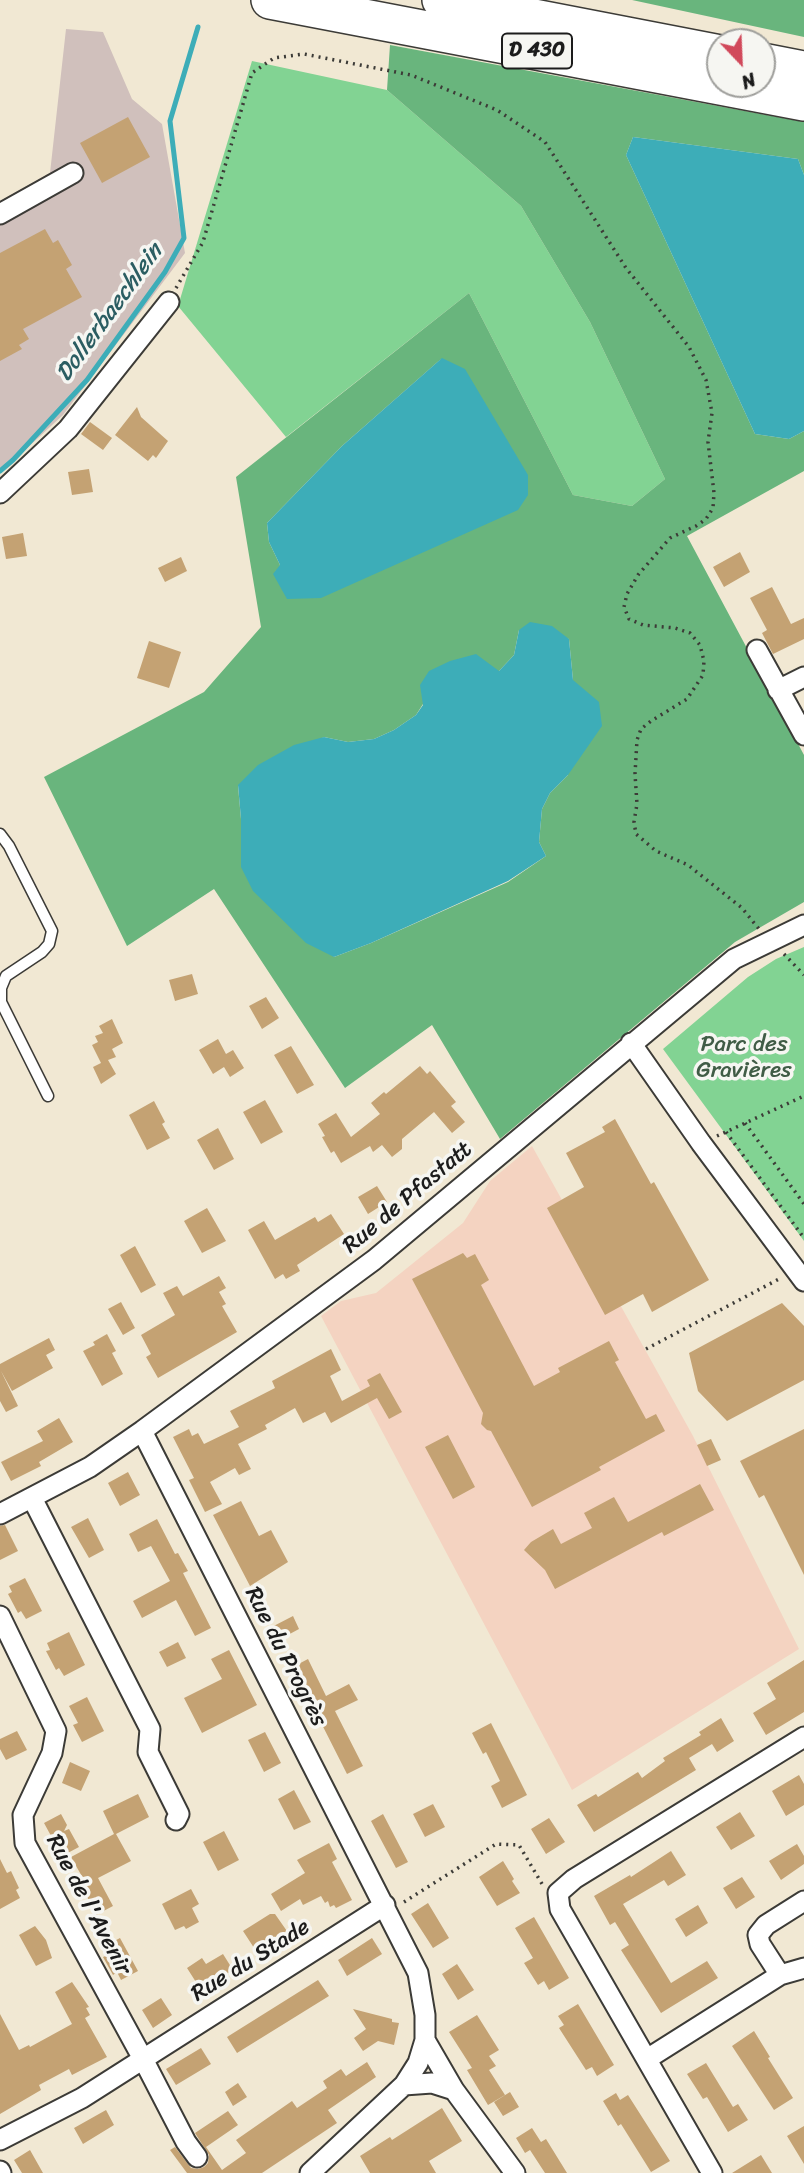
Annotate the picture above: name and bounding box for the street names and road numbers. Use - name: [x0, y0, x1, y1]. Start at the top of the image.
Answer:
- road number: D 430: [502, 34, 572, 68]
- street label: Rue de Pfastatt: [338, 1136, 478, 1260]
- street label: Rue du Progrès: [238, 1583, 332, 1731]
- street label: Rue de l'Avenir: [39, 1830, 137, 1980]
- street label: Rue du Stade: [187, 1914, 315, 2008]

